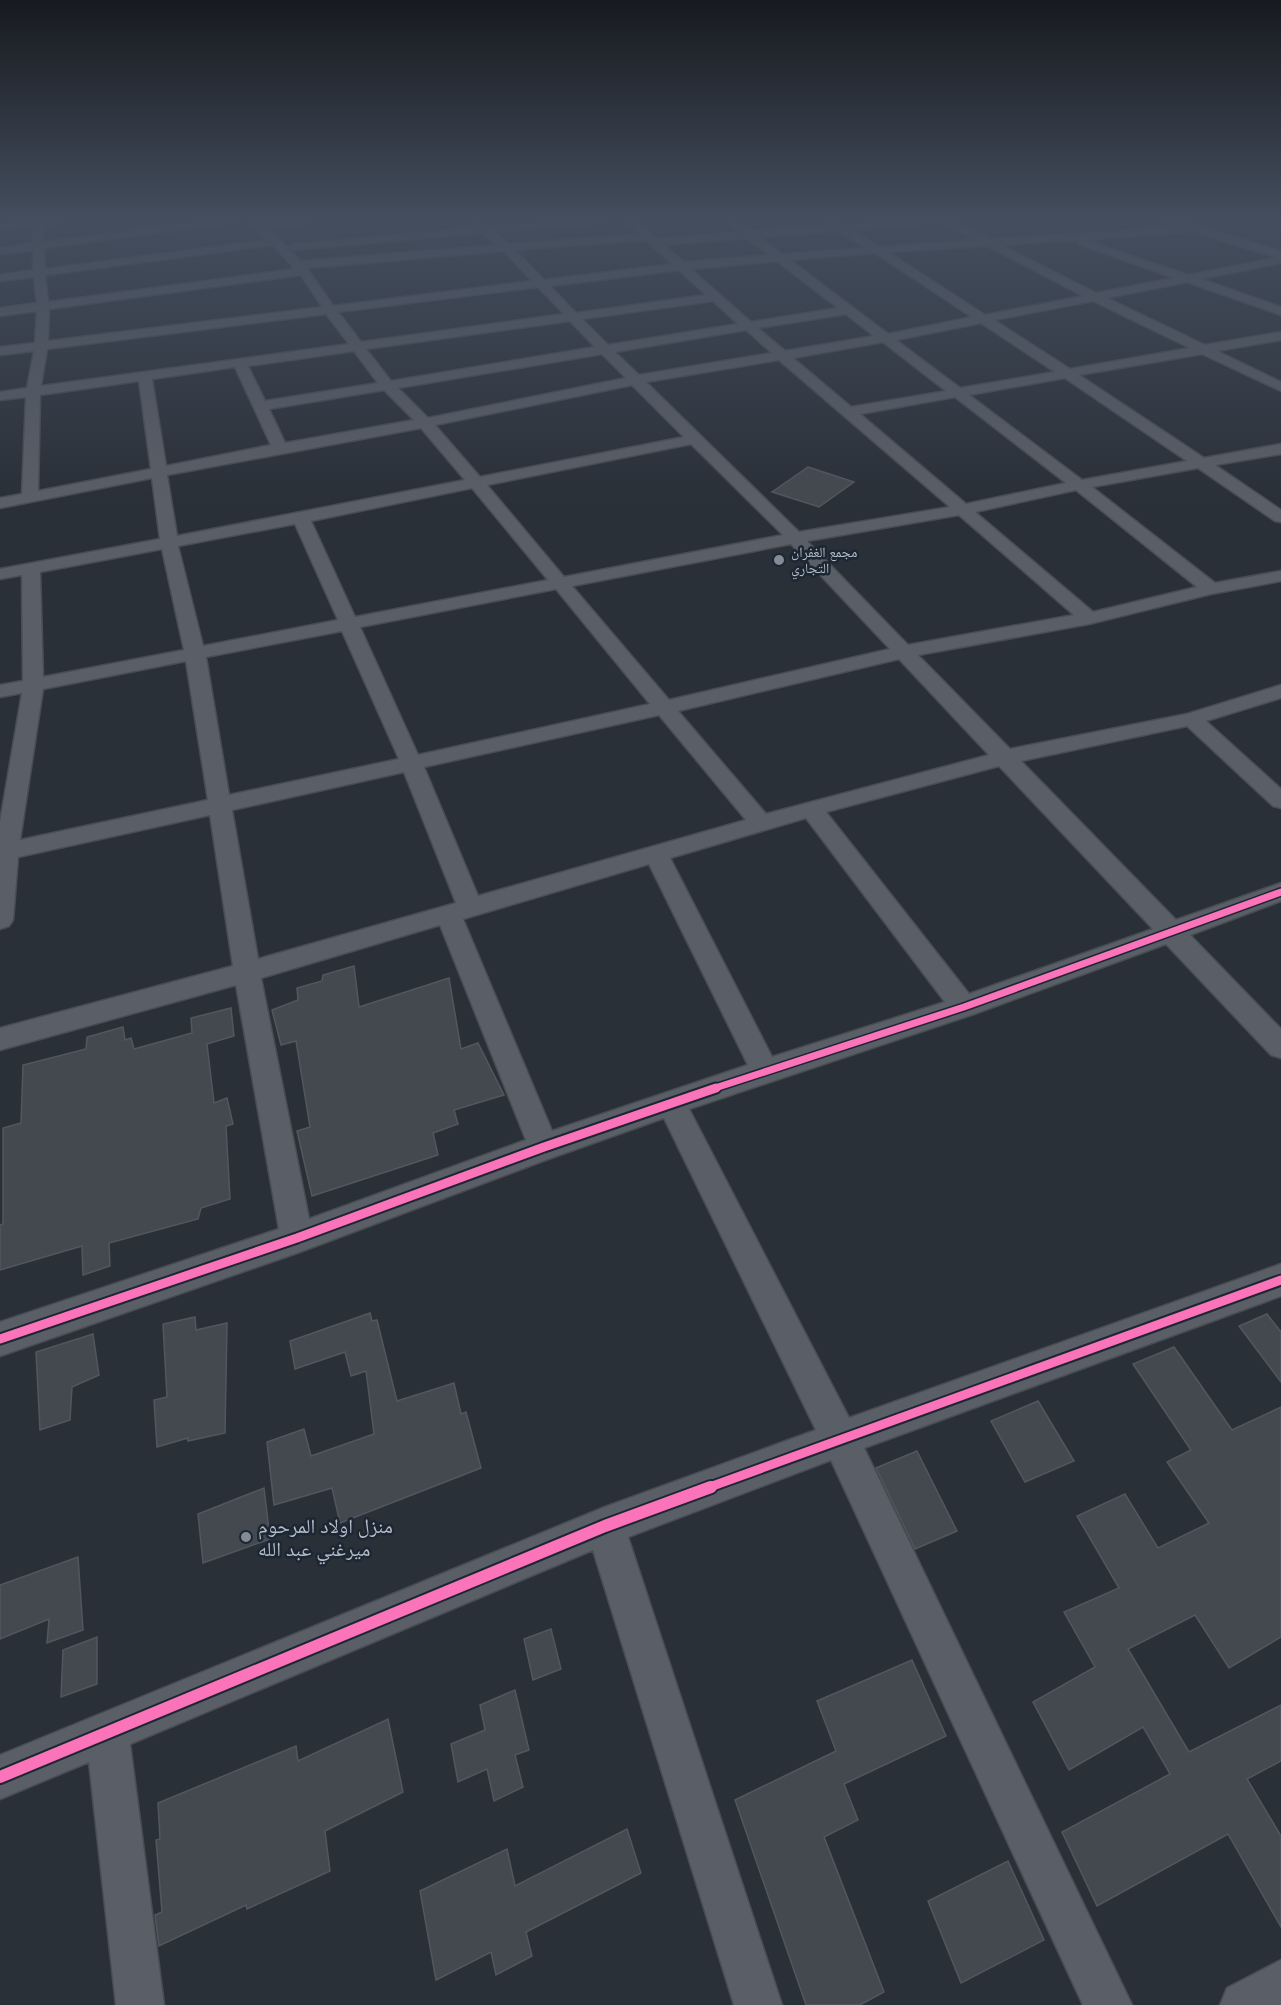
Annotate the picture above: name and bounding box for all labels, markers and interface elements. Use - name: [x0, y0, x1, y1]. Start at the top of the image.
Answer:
- place label: مجمع الغفران التجاري: [791, 544, 857, 579]
- marker: مجمع الغفران التجاري: [772, 553, 786, 567]
- place label: منزل اولاد المرحوم ميرغني عبد الله: [258, 1514, 393, 1565]
- marker: منزل اولاد المرحوم ميرغني عبد الله: [239, 1530, 253, 1544]

